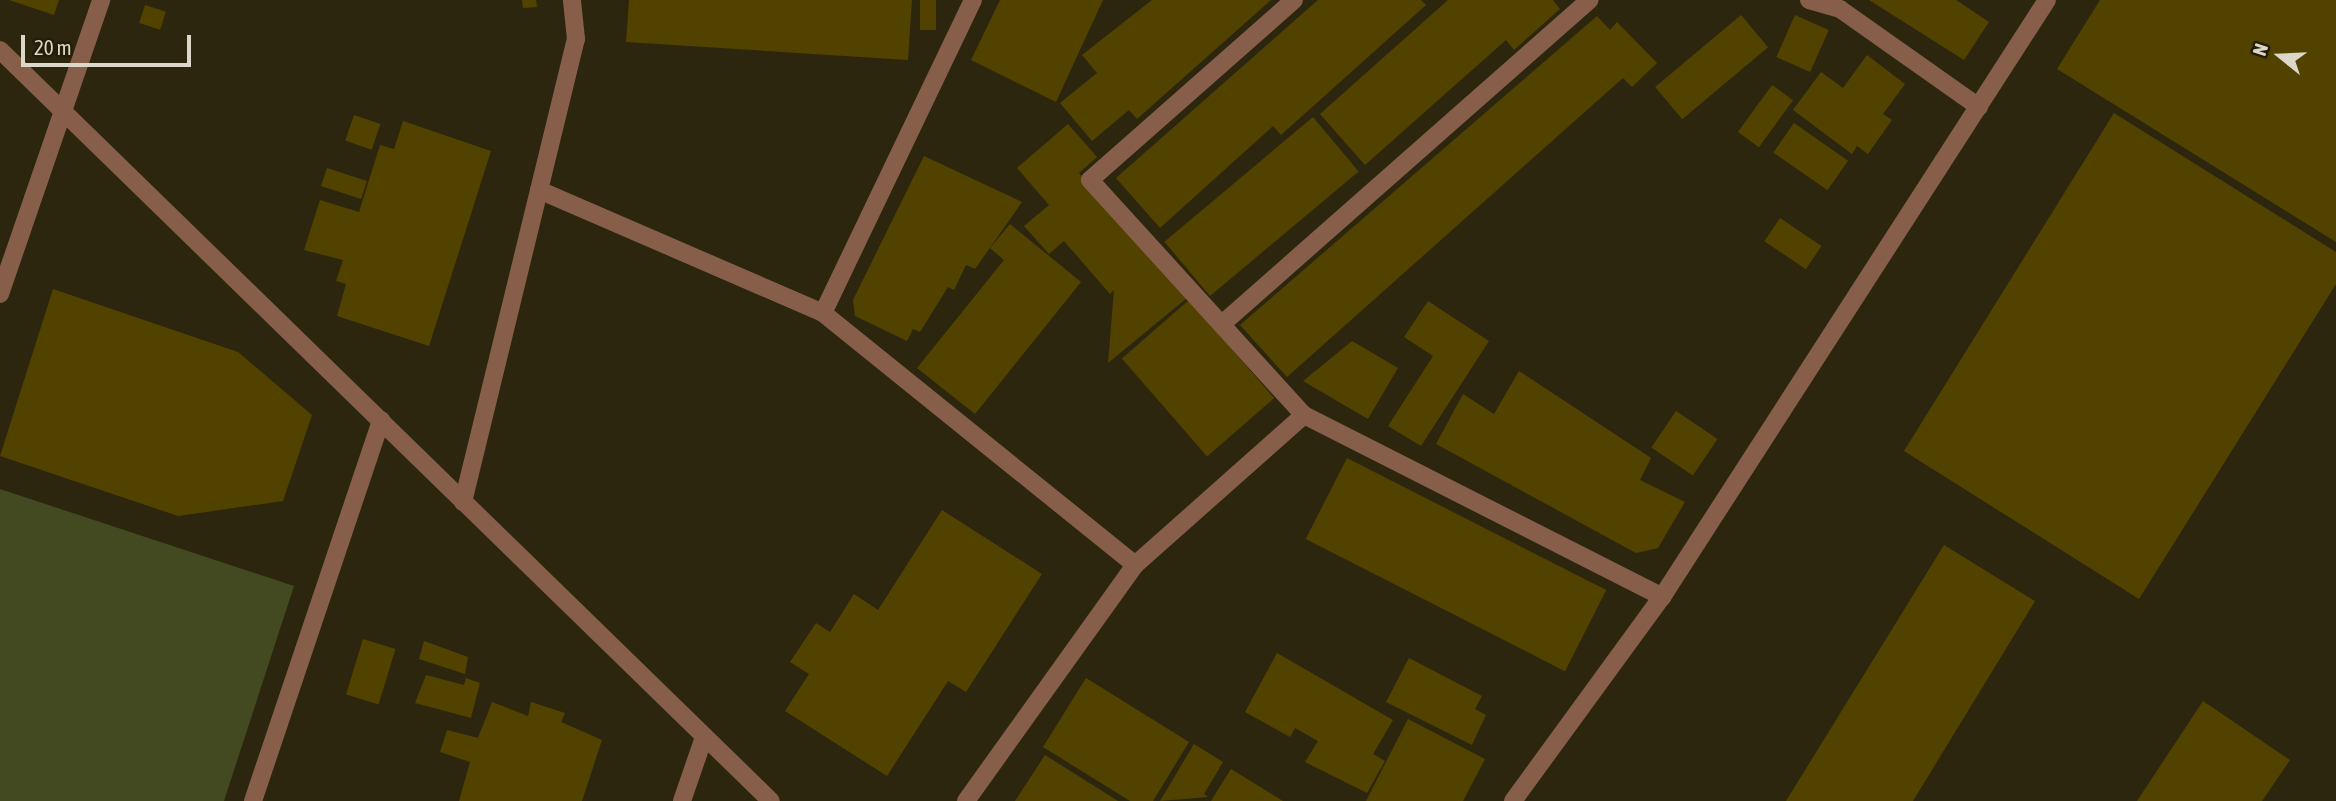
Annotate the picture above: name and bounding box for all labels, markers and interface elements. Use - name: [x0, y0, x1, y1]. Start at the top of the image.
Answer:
- scale bar: [24, 21, 194, 65]
- north arrow: [2245, 21, 2315, 91]
- text: 20 m: [34, 35, 72, 59]
- text: N: [2248, 41, 2272, 58]

